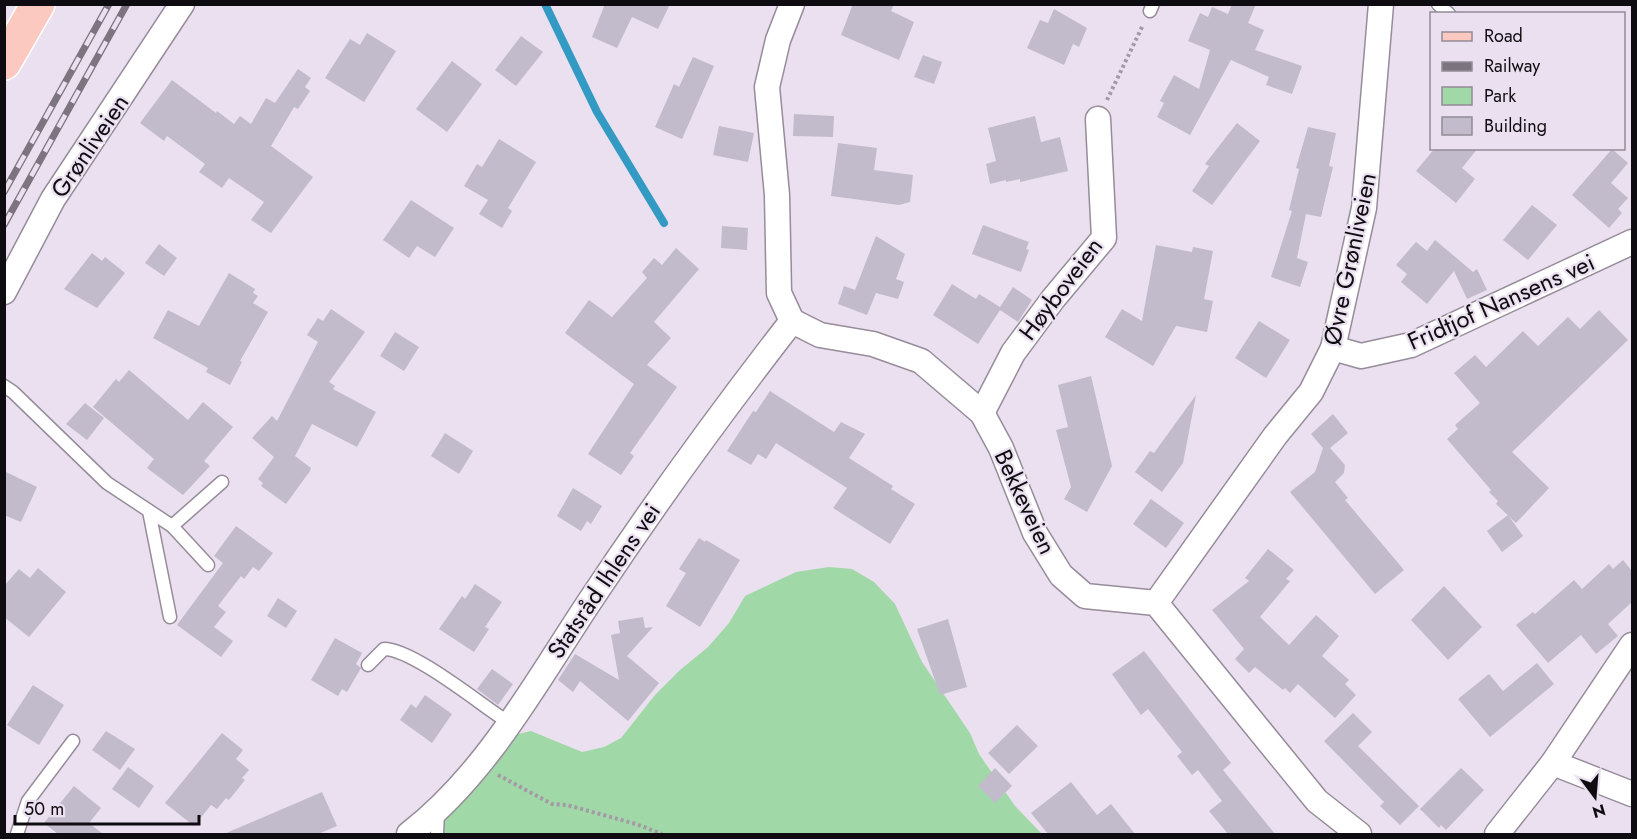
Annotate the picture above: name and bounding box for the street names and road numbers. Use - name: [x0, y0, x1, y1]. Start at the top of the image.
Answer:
- street label: Grønliveien: [42, 87, 137, 204]
- street label: Øvre Grønliveien: [1314, 169, 1385, 348]
- street label: Høyboveien: [1010, 230, 1111, 347]
- street label: Fridtjof Nansens vei: [1402, 245, 1600, 359]
- street label: Bekkeveien: [986, 444, 1065, 560]
- street label: Statsråd Ihlens vei: [538, 496, 669, 666]

